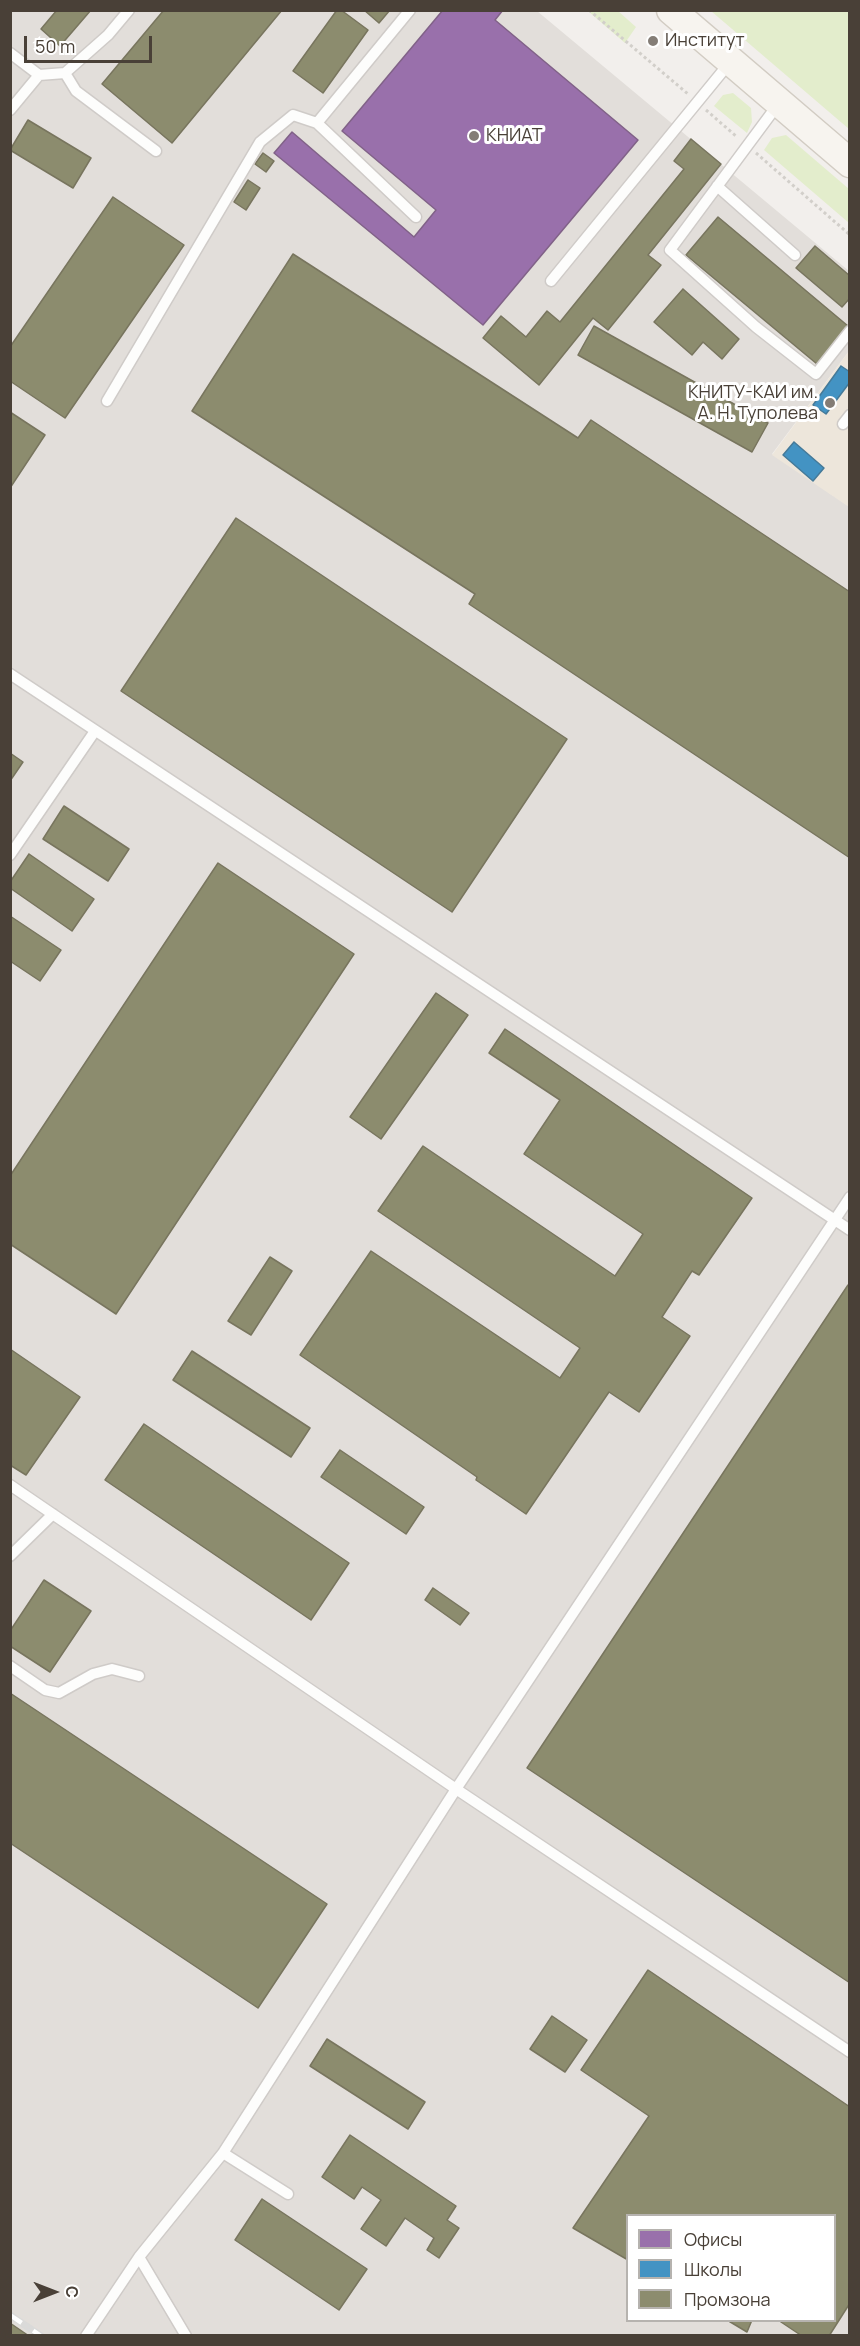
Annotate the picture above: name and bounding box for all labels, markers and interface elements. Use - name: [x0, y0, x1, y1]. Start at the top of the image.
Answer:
- scale bar: [27, 24, 154, 62]
- place label: Институт: [665, 30, 745, 52]
- text: 50 m: [35, 34, 75, 58]
- marker: Институт: [646, 34, 660, 48]
- place label: КНИАТ: [486, 125, 542, 147]
- marker: КНИАТ: [467, 129, 481, 143]
- place label: КНИТУ-КАИ им. А. Н. Туполева: [688, 382, 818, 424]
- marker: КНИТУ-КАИ им. А. Н. Туполева: [823, 396, 837, 410]
- legend: [626, 2214, 836, 2322]
- text: Офисы: [684, 2227, 742, 2251]
- text: Школы: [684, 2257, 742, 2281]
- north arrow: [24, 2262, 84, 2322]
- text: С: [61, 2286, 83, 2298]
- text: Промзона: [684, 2287, 771, 2311]

